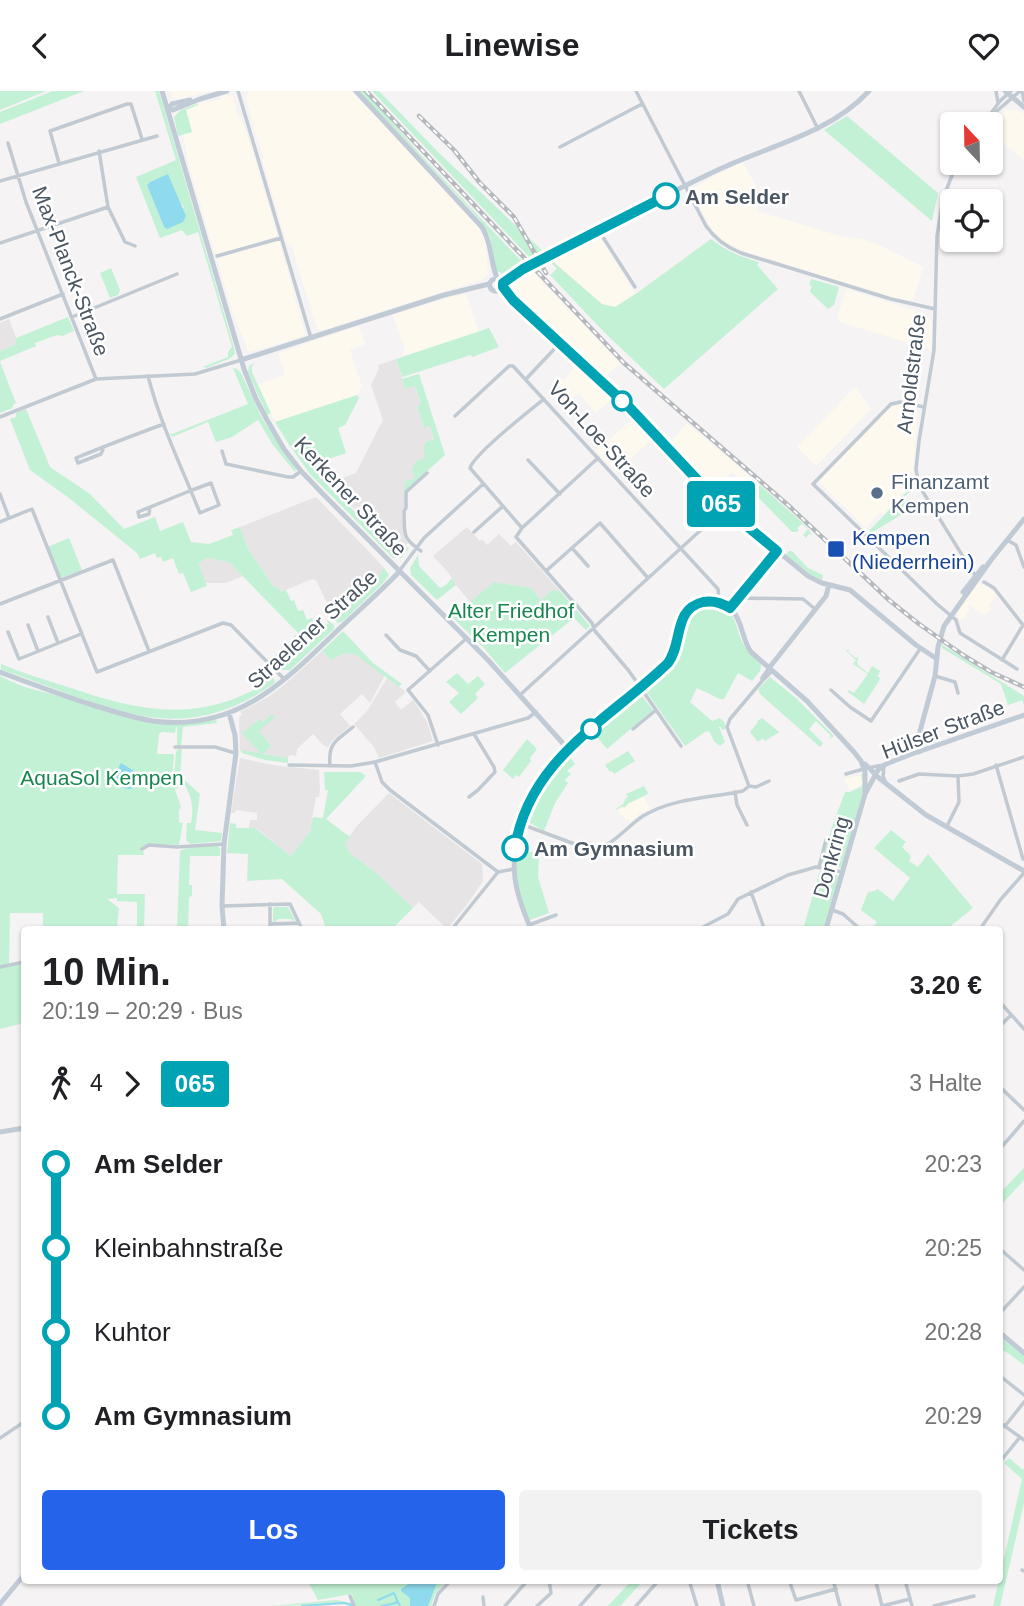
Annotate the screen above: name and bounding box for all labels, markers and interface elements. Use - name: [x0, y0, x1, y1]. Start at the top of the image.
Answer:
- icon: back: [21, 27, 59, 65]
- text: Linewise: [444, 27, 580, 63]
- icon: heart: [965, 27, 1003, 65]
- north arrow: [940, 112, 1003, 175]
- map controls: [940, 112, 1003, 252]
- street label: Max-Planck-Straße: [28, 183, 114, 359]
- marker: Am Selder: [653, 183, 679, 209]
- place label: Am Selder: [685, 185, 789, 208]
- button: locate: [940, 189, 1003, 252]
- street label: Arnoldstraße: [892, 313, 930, 435]
- street label: Von-Loe-Straße: [544, 376, 660, 502]
- unlabelled marker: [612, 391, 632, 411]
- street label: Kerkener Straße: [290, 432, 412, 560]
- place label: Finanzamt Kempen: [891, 470, 989, 517]
- line badge: 065: [681, 481, 761, 527]
- marker: Finanzamt Kempen: [869, 485, 885, 501]
- text: 065: [701, 490, 741, 517]
- place label: Kempen (Niederrhein): [852, 526, 975, 573]
- marker: Kempen (Niederrhein): [826, 539, 846, 559]
- street label: Straelener Straße: [243, 565, 381, 693]
- park label: Alter Friedhof Kempen: [448, 599, 574, 646]
- street label: Hülser Straße: [878, 695, 1008, 763]
- unlabelled marker: [581, 719, 601, 739]
- park label: AquaSol Kempen: [20, 766, 184, 789]
- street label: Donkring: [808, 813, 854, 901]
- marker: Am Gymnasium: [502, 835, 528, 861]
- place label: Am Gymnasium: [534, 837, 694, 860]
- text: 10 Min.: [42, 951, 171, 993]
- text: 3.20 €: [910, 970, 982, 1000]
- text: 20:19 – 20:29 · Bus: [42, 998, 243, 1024]
- icon: walk: [42, 1065, 80, 1103]
- icon: forward: [113, 1065, 151, 1103]
- text: 4: [90, 1070, 103, 1096]
- text: 065: [175, 1070, 215, 1097]
- text: 3 Halte: [909, 1070, 982, 1096]
- text: Am Selder: [94, 1149, 223, 1179]
- text: 20:23: [924, 1151, 982, 1177]
- text: Kleinbahnstraße: [94, 1233, 283, 1263]
- text: 20:25: [924, 1235, 982, 1261]
- text: Kuhtor: [94, 1317, 171, 1347]
- text: 20:28: [924, 1319, 982, 1345]
- text: Am Gymnasium: [94, 1401, 292, 1431]
- text: 20:29: [924, 1403, 982, 1429]
- button: Los: [42, 1490, 505, 1570]
- button: Tickets: [519, 1490, 982, 1570]

